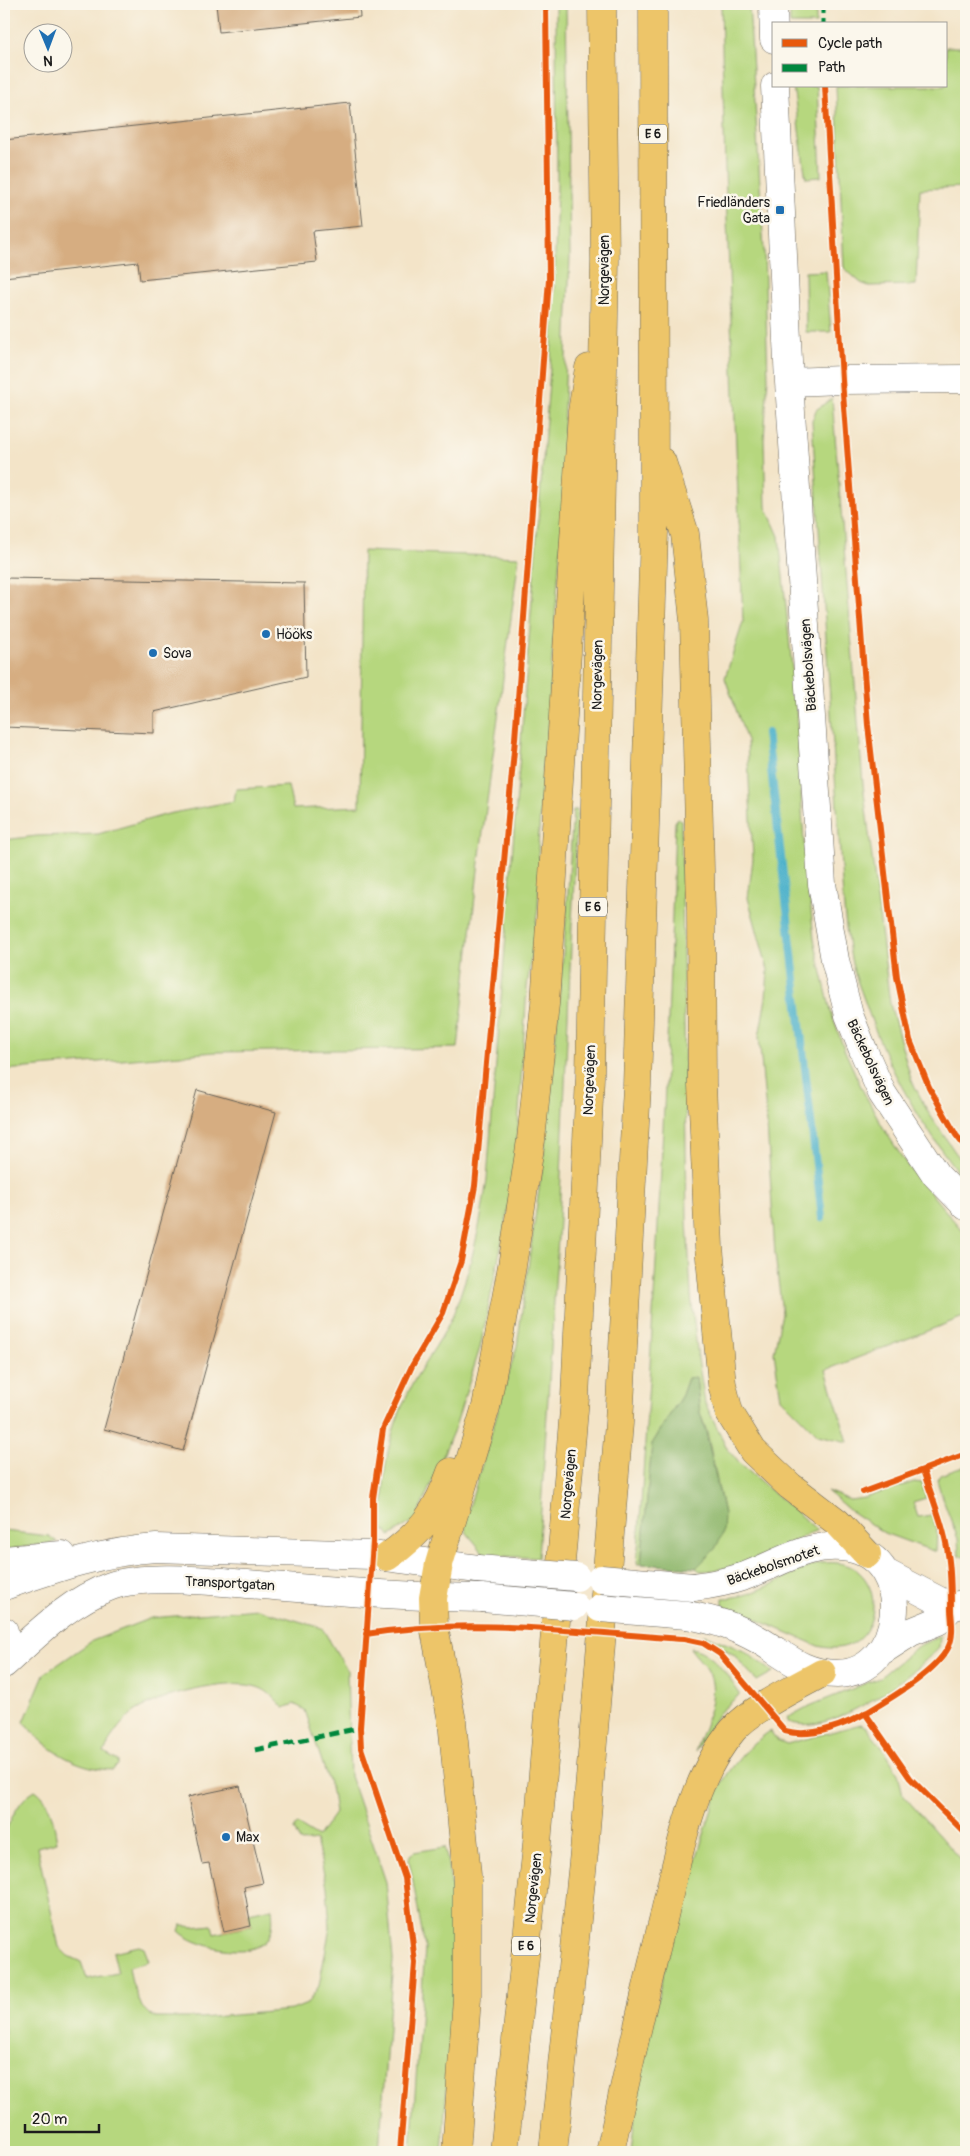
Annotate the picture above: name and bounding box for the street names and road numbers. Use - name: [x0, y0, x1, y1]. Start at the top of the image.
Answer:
- road number: E 6: [639, 125, 667, 144]
- street label: Norgevägen: [596, 235, 613, 305]
- street label: Bäckebolsvägen: [797, 618, 820, 712]
- street label: Norgevägen: [588, 640, 607, 710]
- road number: E 6: [579, 898, 607, 916]
- street label: Bäckebolsvägen: [843, 1016, 898, 1108]
- street label: Norgevägen: [580, 1044, 599, 1116]
- street label: Norgevägen: [557, 1448, 580, 1520]
- street label: Bäckebolsmotet: [725, 1542, 822, 1589]
- street label: Transportgatan: [185, 1573, 275, 1594]
- street label: Norgevägen: [521, 1852, 546, 1924]
- road number: E 6: [512, 1936, 540, 1955]

